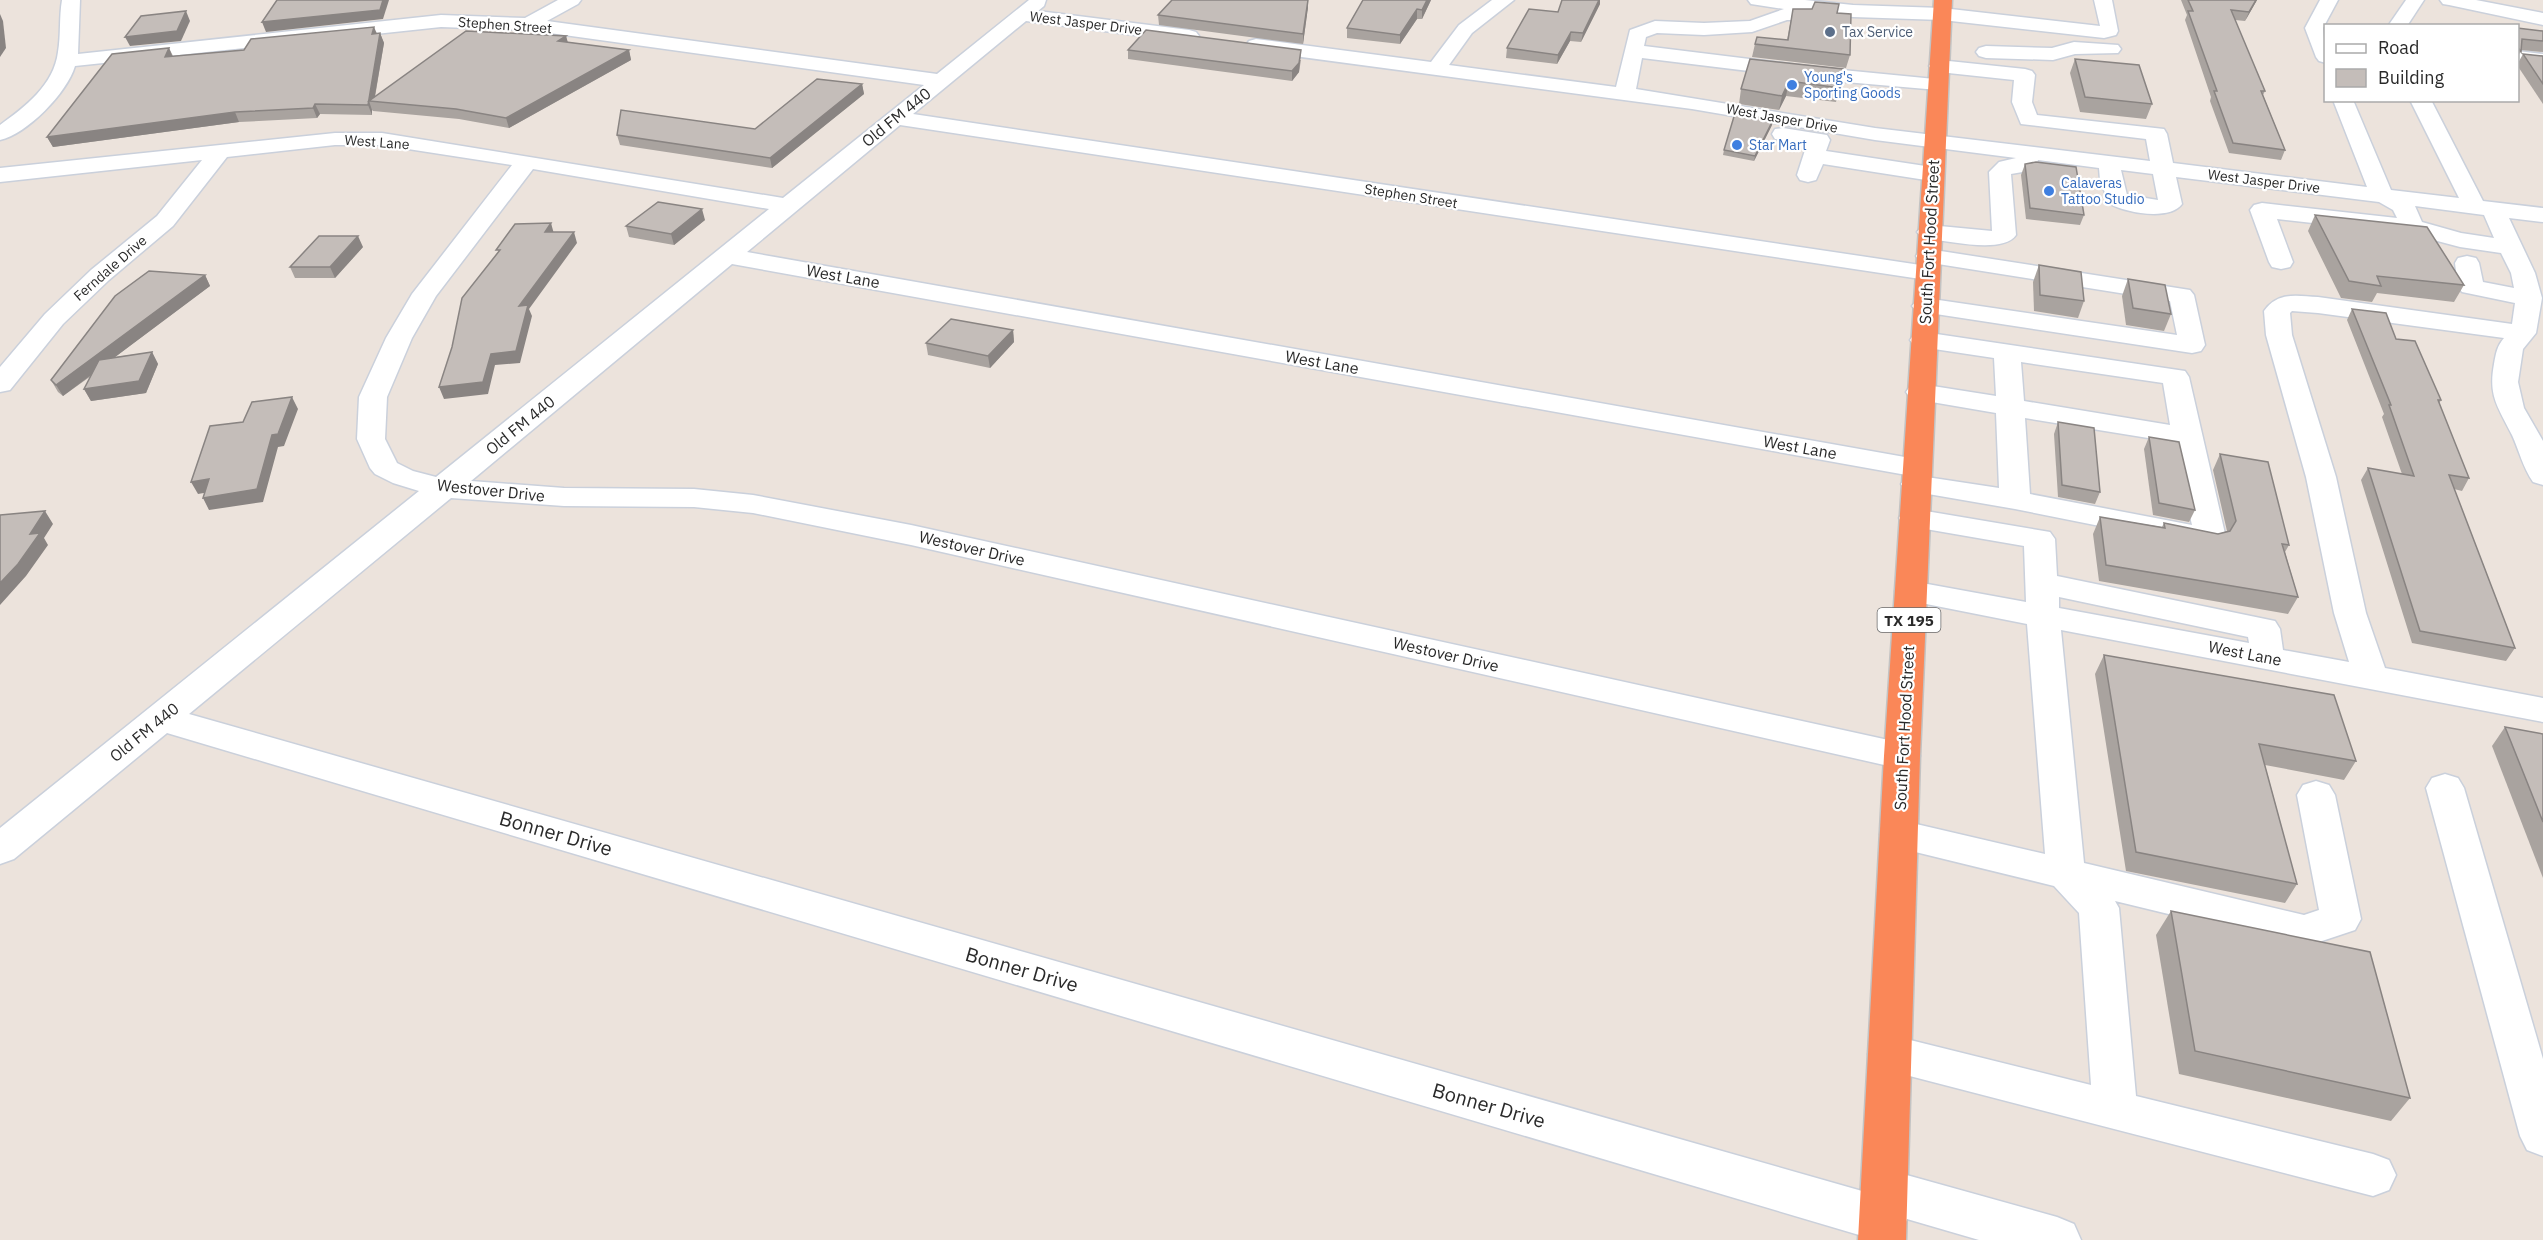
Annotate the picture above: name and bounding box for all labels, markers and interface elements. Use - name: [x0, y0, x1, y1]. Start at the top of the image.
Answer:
- street label: West Jasper Drive: [1029, 7, 1144, 39]
- street label: Stephen Street: [457, 13, 553, 37]
- place label: Tax Service: [1842, 23, 1913, 41]
- legend: [2324, 24, 2519, 102]
- marker: Tax Service: [1823, 25, 1837, 39]
- text: Road: [2378, 36, 2419, 59]
- text: Building: [2378, 66, 2445, 89]
- place label: Young's Sporting Goods: [1804, 68, 1901, 102]
- marker: Young's Sporting Goods: [1785, 78, 1799, 92]
- street label: Old FM 440: [857, 83, 935, 151]
- street label: West Jasper Drive: [1725, 99, 1840, 137]
- street label: West Lane: [344, 131, 410, 153]
- place label: Star Mart: [1749, 136, 1807, 154]
- marker: Star Mart: [1730, 138, 1744, 152]
- street label: South Fort Hood Street: [1915, 159, 1943, 325]
- street label: West Jasper Drive: [2207, 165, 2322, 197]
- place label: Calaveras Tattoo Studio: [2061, 174, 2145, 208]
- street label: Stephen Street: [1363, 180, 1459, 212]
- marker: Calaveras Tattoo Studio: [2042, 184, 2056, 198]
- street label: Ferndale Drive: [70, 231, 151, 305]
- street label: West Lane: [805, 260, 882, 292]
- street label: West Lane: [1284, 346, 1361, 378]
- street label: Old FM 440: [481, 391, 559, 459]
- street label: West Lane: [1762, 431, 1839, 463]
- street label: Westover Drive: [436, 474, 546, 506]
- street label: Westover Drive: [917, 526, 1027, 570]
- road number: TX 195: [1878, 608, 1940, 632]
- street label: Westover Drive: [1391, 632, 1501, 676]
- street label: West Lane: [2207, 636, 2284, 670]
- street label: South Fort Hood Street: [1890, 645, 1918, 811]
- street label: Old FM 440: [105, 698, 183, 766]
- street label: Bonner Drive: [496, 804, 616, 862]
- street label: Bonner Drive: [962, 940, 1082, 998]
- street label: Bonner Drive: [1429, 1076, 1549, 1134]

